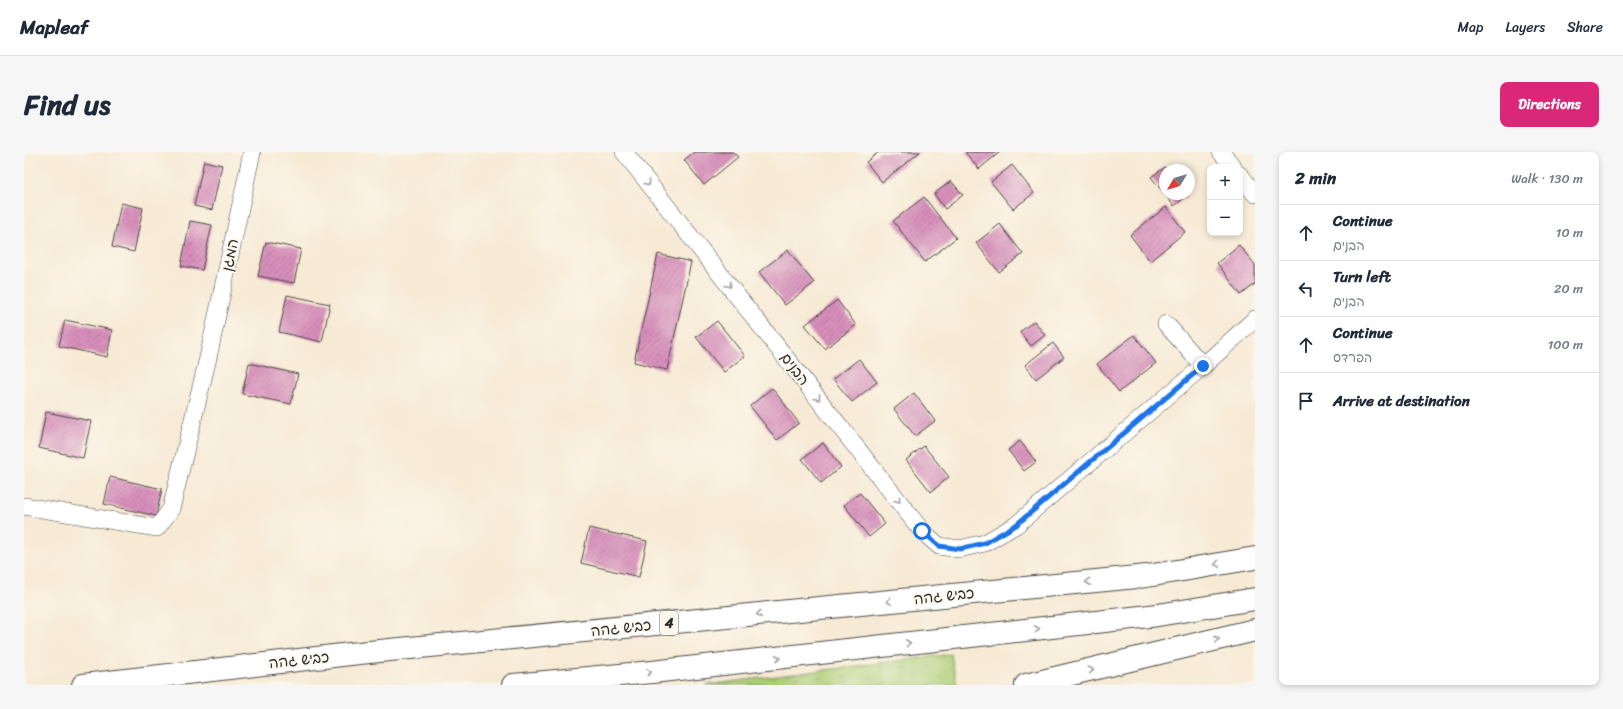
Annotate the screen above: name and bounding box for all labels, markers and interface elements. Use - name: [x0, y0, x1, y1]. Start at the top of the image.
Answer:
- text: Mapleaf: [20, 11, 88, 44]
- text: Map: [1458, 15, 1483, 40]
- text: Layers: [1505, 15, 1545, 40]
- text: Share: [1567, 15, 1603, 40]
- text: Find us: [24, 80, 111, 129]
- button: Directions: [1500, 82, 1599, 127]
- text: 2 min: [1295, 163, 1336, 193]
- north arrow: [1159, 164, 1195, 200]
- map controls: [1207, 164, 1243, 236]
- button: +: [1207, 164, 1243, 200]
- text: Walk · 130 m: [1511, 167, 1583, 190]
- one-way arrow: [644, 178, 651, 185]
- button: −: [1207, 200, 1243, 236]
- text: Continue: [1333, 208, 1393, 234]
- text: 10 m: [1556, 221, 1583, 244]
- icon: ahead: [1295, 222, 1317, 244]
- text: הבנים: [1333, 234, 1365, 257]
- street label: המגן: [214, 236, 246, 274]
- text: Turn left: [1333, 264, 1391, 290]
- text: 20 m: [1554, 277, 1583, 300]
- icon: left: [1295, 278, 1317, 300]
- one-way arrow: [724, 280, 731, 287]
- text: הבנים: [1333, 290, 1365, 313]
- text: Continue: [1333, 320, 1393, 346]
- text: 100 m: [1548, 333, 1583, 356]
- icon: ahead: [1295, 334, 1317, 356]
- text: הפרדס: [1333, 346, 1372, 369]
- street label: הבנים: [773, 347, 817, 391]
- route end: [1194, 357, 1212, 375]
- text: Arrive at destination: [1333, 388, 1470, 414]
- icon: arrive: [1295, 390, 1317, 412]
- one-way arrow: [813, 393, 820, 400]
- one-way arrow: [893, 496, 900, 503]
- route start: [913, 522, 931, 540]
- one-way arrow: [1213, 559, 1220, 568]
- one-way arrow: [1085, 577, 1091, 586]
- street label: כביש גהה: [912, 580, 976, 612]
- one-way arrow: [886, 597, 892, 606]
- one-way arrow: [756, 609, 762, 618]
- road number: 4: [660, 611, 678, 635]
- street label: כביש גהה: [589, 612, 653, 644]
- one-way arrow: [1034, 624, 1040, 633]
- one-way arrow: [1214, 635, 1221, 644]
- one-way arrow: [904, 639, 911, 648]
- street label: כביש גהה: [267, 644, 331, 676]
- one-way arrow: [775, 654, 781, 663]
- one-way arrow: [1088, 666, 1094, 674]
- one-way arrow: [646, 668, 652, 677]

